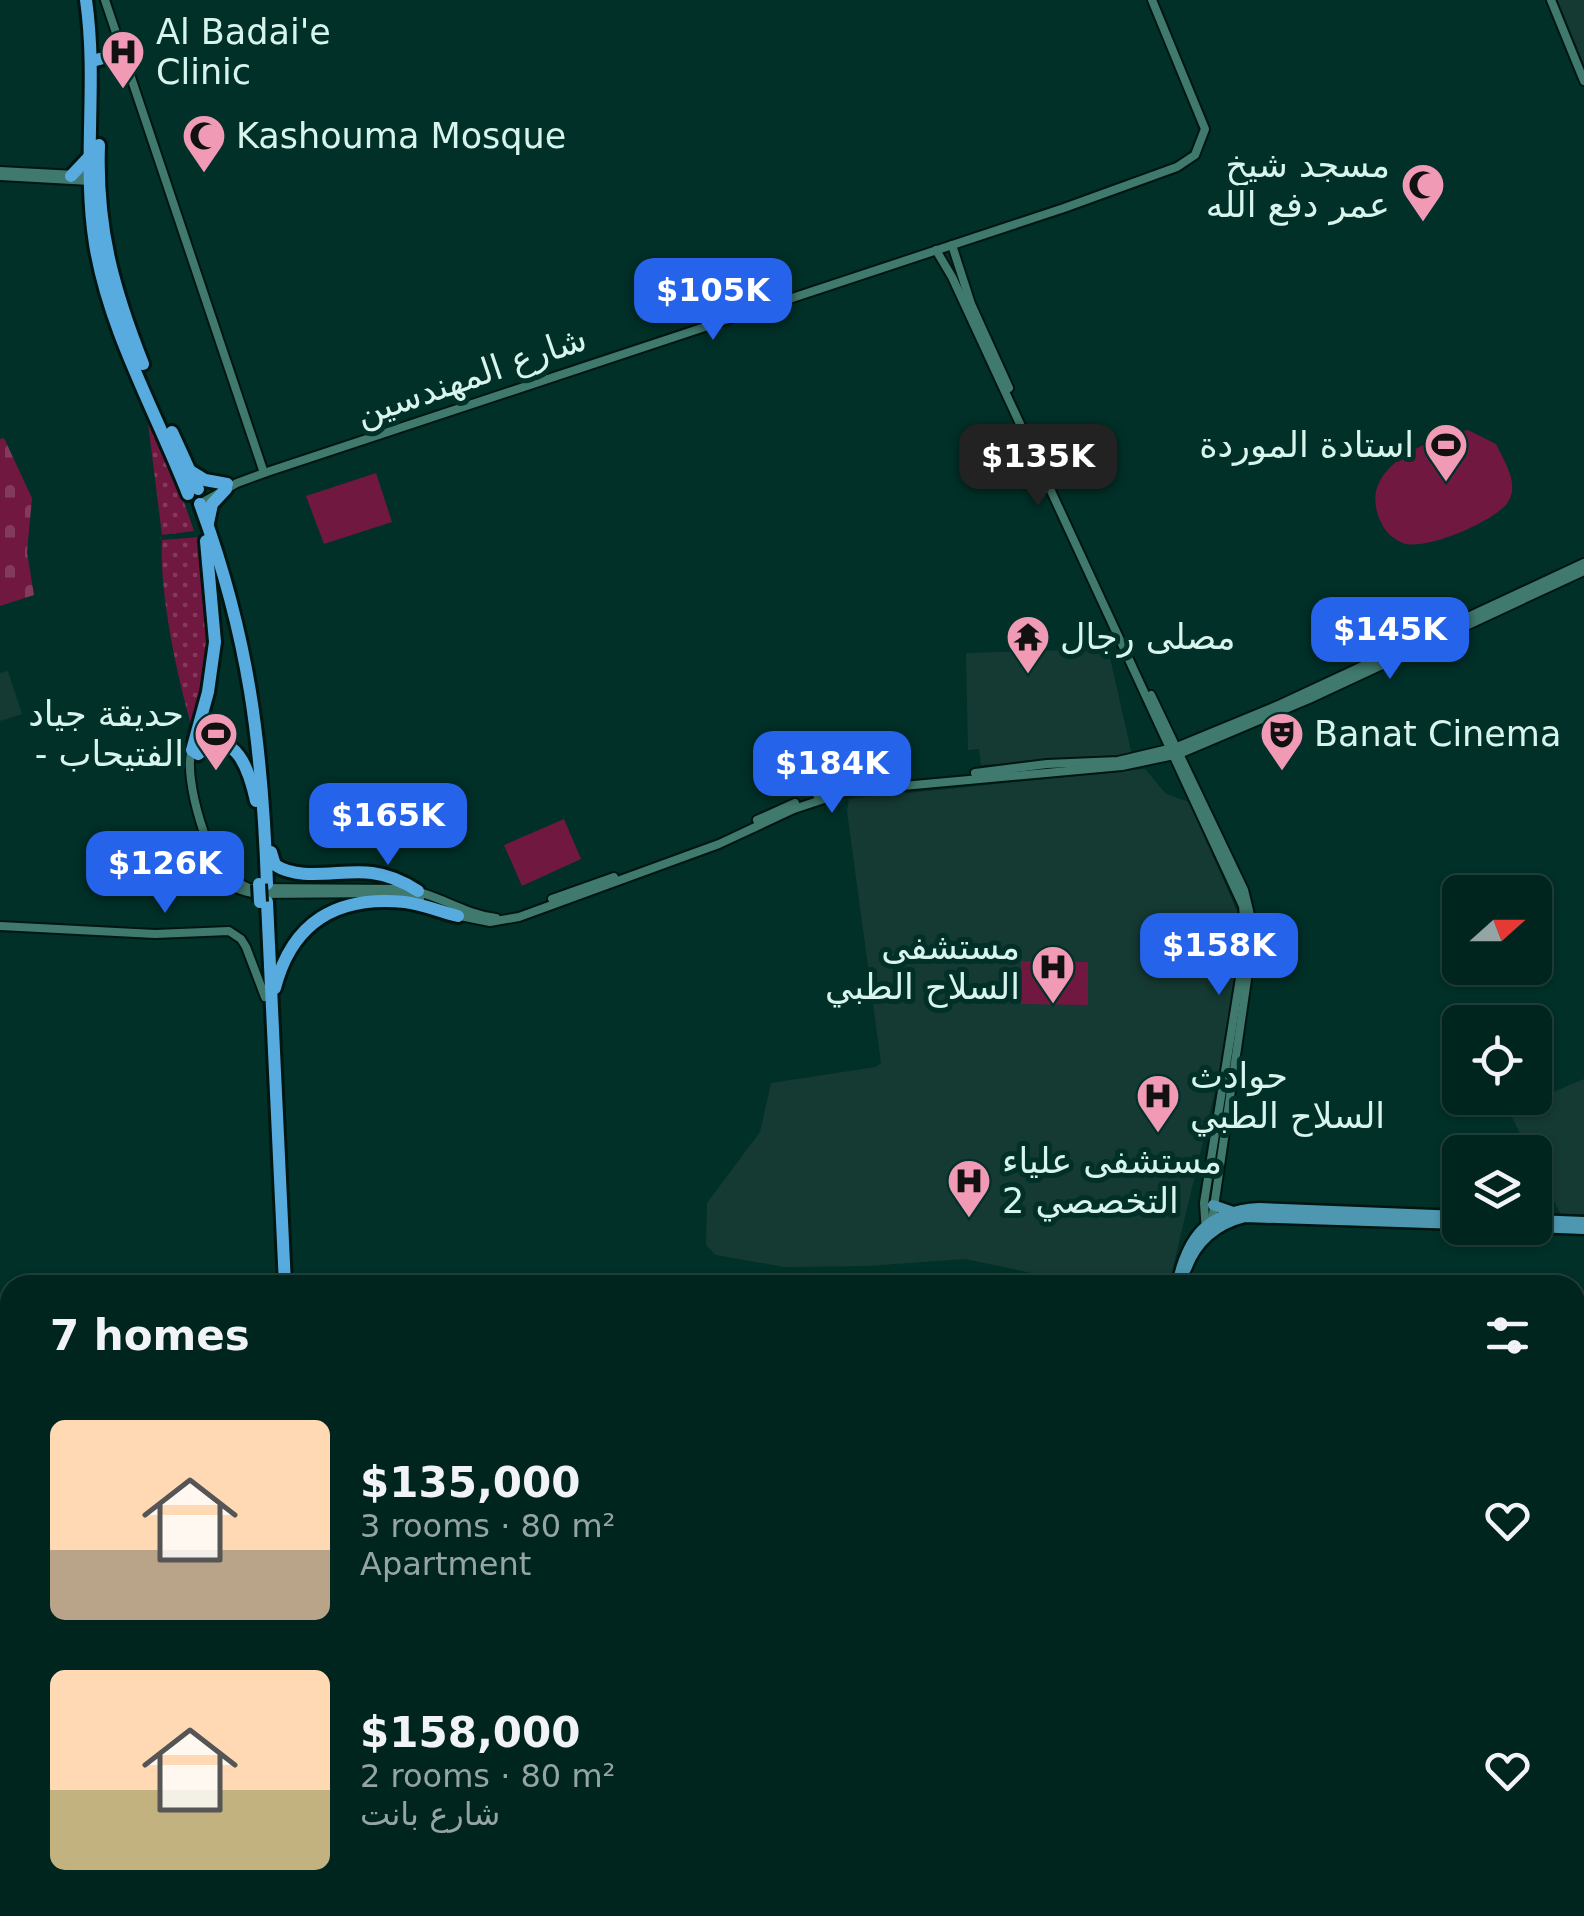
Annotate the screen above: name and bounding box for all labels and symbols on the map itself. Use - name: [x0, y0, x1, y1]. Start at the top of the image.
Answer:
- place label: Al Badai'e Clinic: [156, 12, 331, 92]
- hospital icon: Al Badai'e Clinic: [100, 29, 146, 90]
- mosque icon: Kashouma Mosque: [181, 113, 227, 174]
- place label: Kashouma Mosque: [236, 116, 566, 156]
- place label: مسجد شيخ عمر دفع الله: [1206, 145, 1390, 226]
- mosque icon: مسجد شيخ عمر دفع الله: [1400, 162, 1446, 223]
- pin: $105K: [643, 258, 783, 343]
- street label: شارع المهندسين: [350, 318, 592, 435]
- sports icon: استادة الموردة: [1423, 422, 1469, 483]
- pin: $135K: [968, 424, 1108, 509]
- place label: استادة الموردة: [1199, 425, 1414, 466]
- pin: $145K: [1320, 597, 1460, 682]
- temple icon: مصلى رجال: [1005, 614, 1051, 675]
- place label: مصلى رجال: [1060, 617, 1236, 658]
- place label: حديقة جياد - الفتيحاب: [28, 694, 184, 774]
- sports icon: حديقة جياد - الفتيحاب: [193, 711, 239, 772]
- theatre icon: Banat Cinema: [1259, 711, 1305, 772]
- place label: Banat Cinema: [1314, 714, 1561, 754]
- pin: $184K: [762, 731, 902, 816]
- pin: $165K: [318, 783, 458, 868]
- pin: $126K: [95, 831, 235, 916]
- north arrow: [1442, 875, 1552, 985]
- pin: $158K: [1149, 913, 1289, 998]
- place label: مستشفى السلاح الطبي: [825, 927, 1020, 1008]
- hospital icon: مستشفى السلاح الطبي: [1030, 944, 1076, 1005]
- place label: حوادث السلاح الطبي: [1190, 1056, 1385, 1137]
- hospital icon: حوادث السلاح الطبي: [1135, 1073, 1181, 1134]
- place label: مستشفى علياء التخصصي 2: [1002, 1141, 1222, 1222]
- hospital icon: مستشفى علياء التخصصي 2: [946, 1158, 992, 1219]

